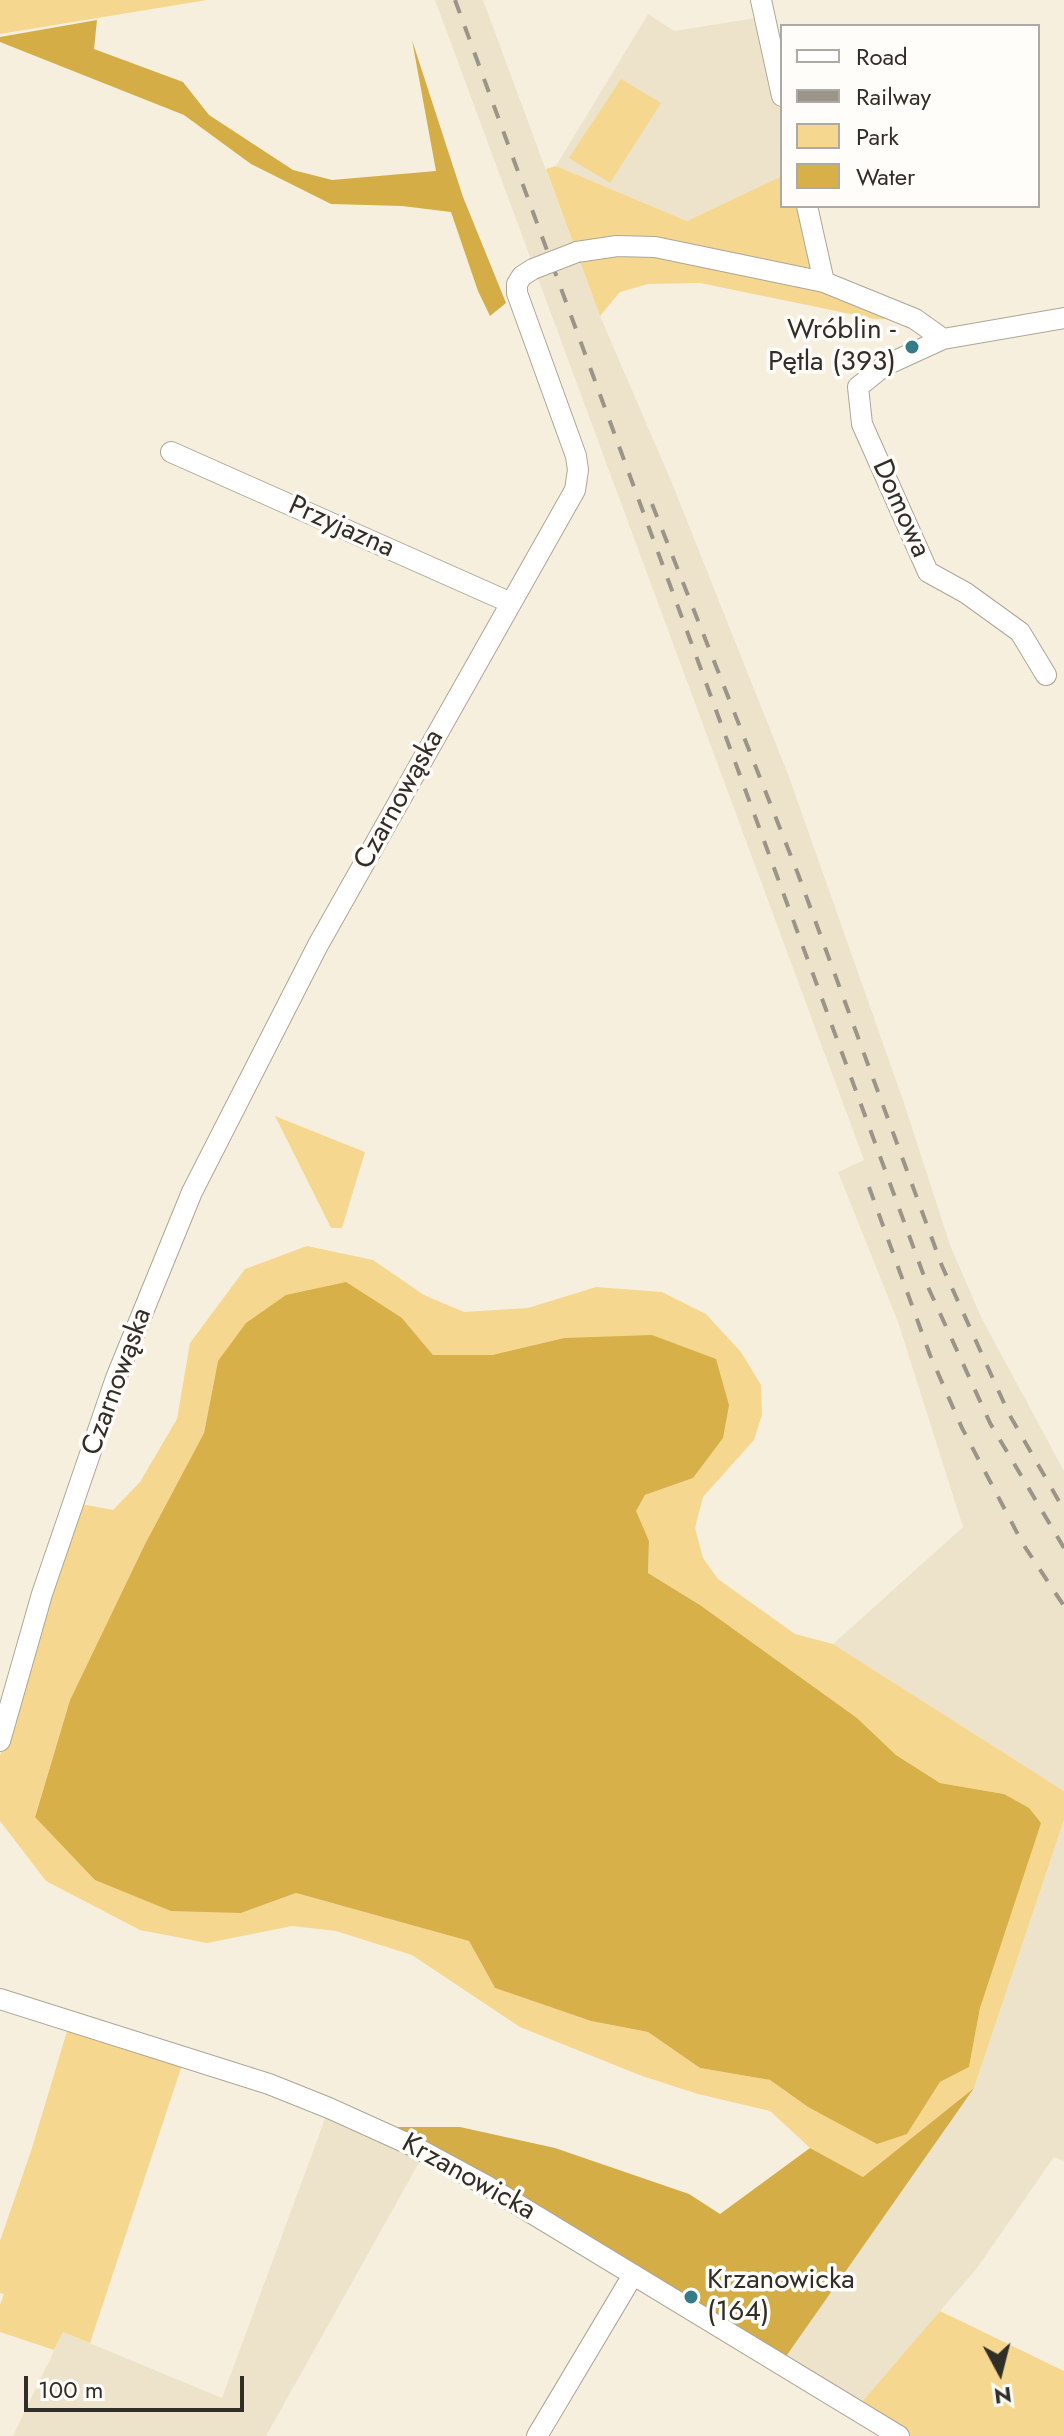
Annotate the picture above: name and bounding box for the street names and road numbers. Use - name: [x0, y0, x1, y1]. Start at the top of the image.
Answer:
- street label: Domowa: [864, 455, 936, 563]
- street label: Przyjazna: [283, 490, 399, 566]
- street label: Czarnowąska: [348, 724, 452, 876]
- street label: Czarnowąska: [76, 1304, 160, 1460]
- street label: Krzanowicka: [395, 2128, 541, 2228]

